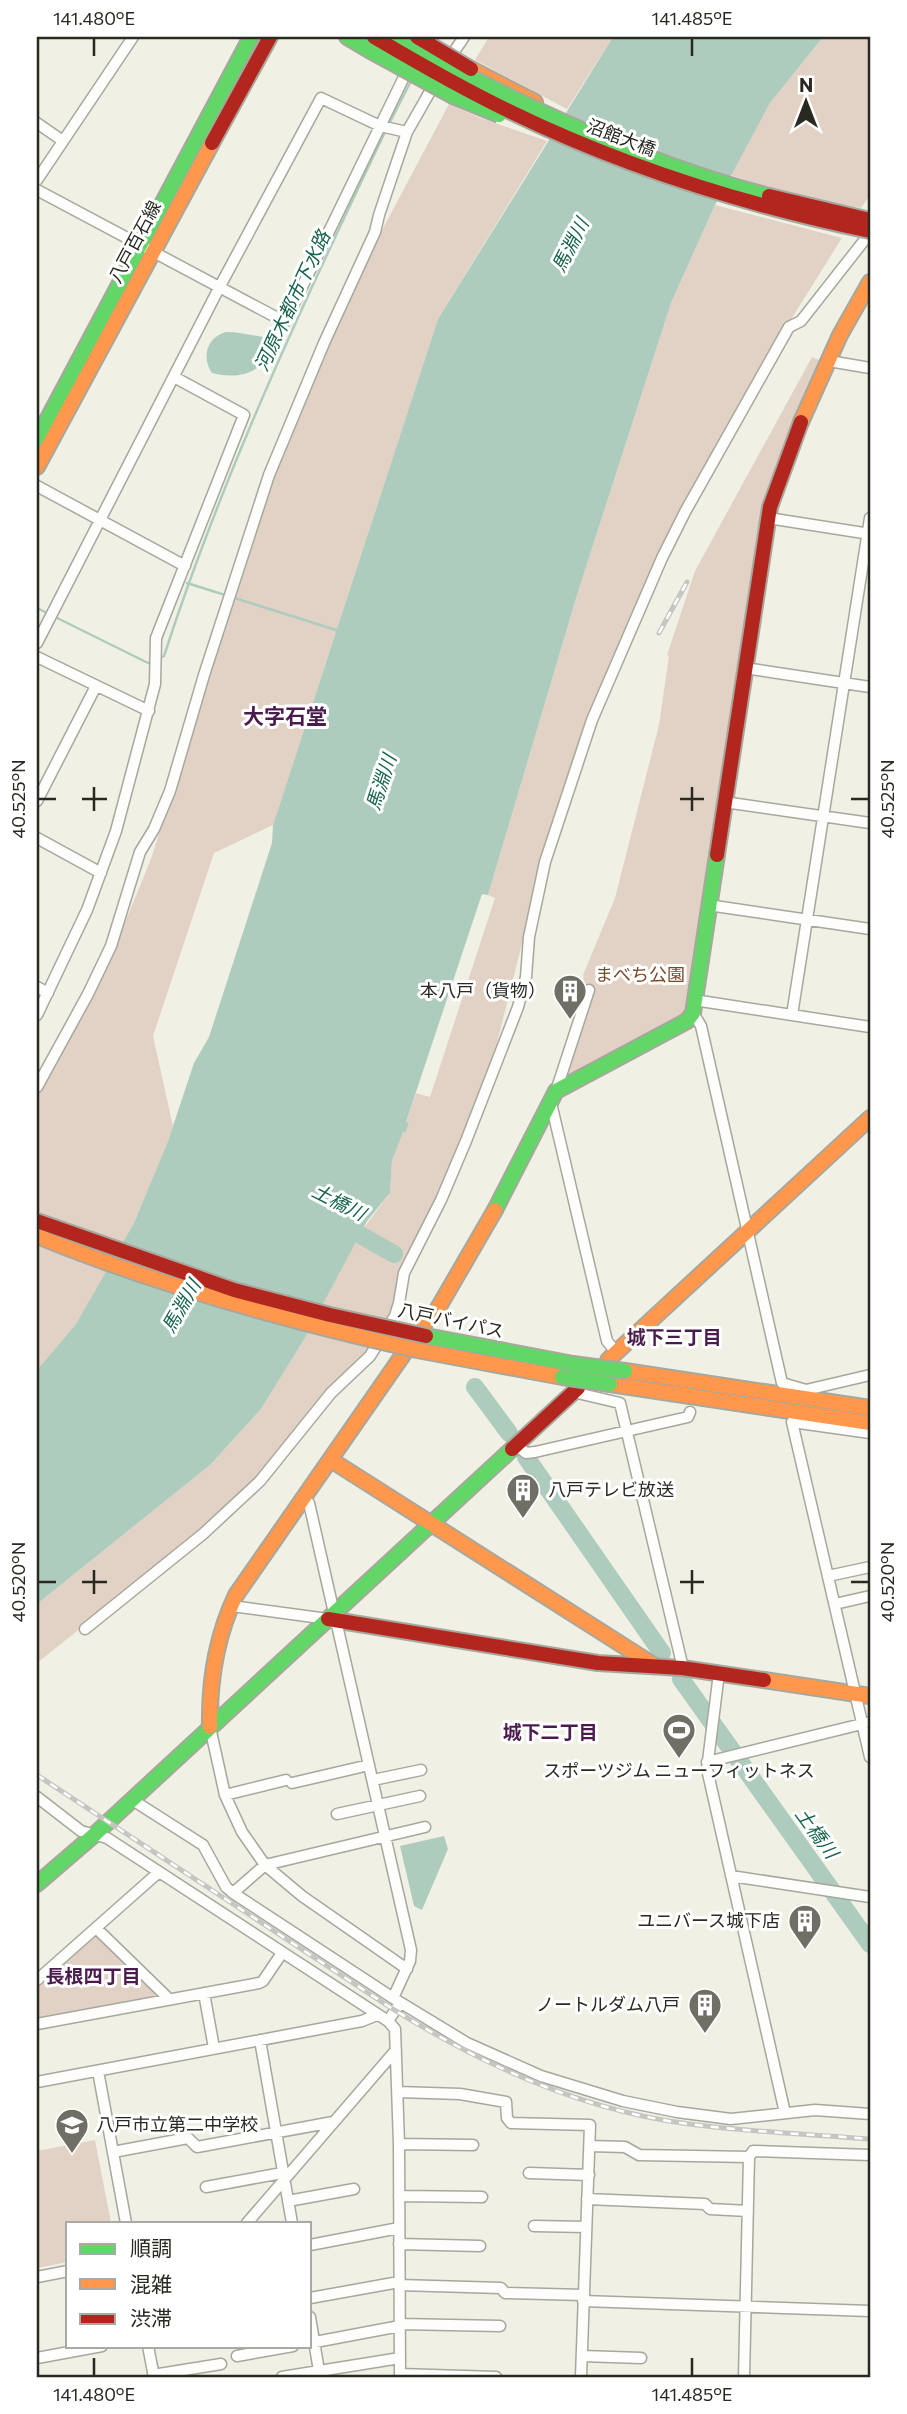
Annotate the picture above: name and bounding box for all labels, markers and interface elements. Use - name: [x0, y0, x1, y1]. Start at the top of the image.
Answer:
- text: 141.480°E: [53, 7, 135, 29]
- text: 141.485°E: [652, 7, 732, 29]
- north arrow: [771, 66, 841, 136]
- text: N: [799, 73, 813, 96]
- street label: 沼館大橋: [584, 114, 659, 160]
- street label: 八戸百石線: [103, 197, 165, 286]
- water label: 馬淵川: [546, 212, 594, 275]
- water label: 河原木都市下水路: [249, 225, 335, 375]
- district label: 大字石堂: [243, 703, 327, 728]
- water label: 馬淵川: [361, 749, 401, 813]
- text: 40.525°N: [7, 759, 29, 839]
- text: 40.525°N: [876, 759, 898, 839]
- park label: まべち公園: [595, 963, 685, 985]
- building icon: 本八戸（貨物）: [551, 972, 589, 1021]
- place label: 本八戸（貨物）: [420, 979, 546, 1001]
- water label: 土橋川: [309, 1178, 372, 1226]
- water label: 馬淵川: [156, 1274, 206, 1336]
- street label: 八戸バイパス: [396, 1298, 506, 1342]
- district label: 城下三丁目: [626, 1325, 722, 1348]
- building icon: 八戸テレビ放送: [504, 1471, 542, 1520]
- place label: 八戸テレビ放送: [548, 1478, 674, 1500]
- text: 40.520°N: [7, 1542, 29, 1622]
- text: 40.520°N: [876, 1542, 898, 1622]
- sports icon: スポーツジム ニューフィットネス: [660, 1711, 698, 1760]
- district label: 城下二丁目: [502, 1720, 598, 1743]
- place label: スポーツジム ニューフィットネス: [543, 1759, 815, 1781]
- water label: 土橋川: [791, 1803, 845, 1864]
- building icon: ユニバース城下店: [786, 1902, 824, 1951]
- place label: ユニバース城下店: [637, 1909, 780, 1931]
- district label: 長根四丁目: [45, 1964, 141, 1987]
- building icon: ノートルダム八戸: [686, 1986, 724, 2035]
- place label: ノートルダム八戸: [536, 1993, 680, 2015]
- school or university icon: 八戸市立第二中学校: [53, 2106, 91, 2155]
- place label: 八戸市立第二中学校: [96, 2113, 258, 2135]
- legend: [66, 2222, 312, 2348]
- text: 順調: [130, 2235, 172, 2260]
- text: 混雑: [130, 2271, 172, 2296]
- text: 渋滞: [130, 2305, 172, 2330]
- text: 141.480°E: [53, 2383, 135, 2405]
- text: 141.485°E: [652, 2383, 732, 2405]

